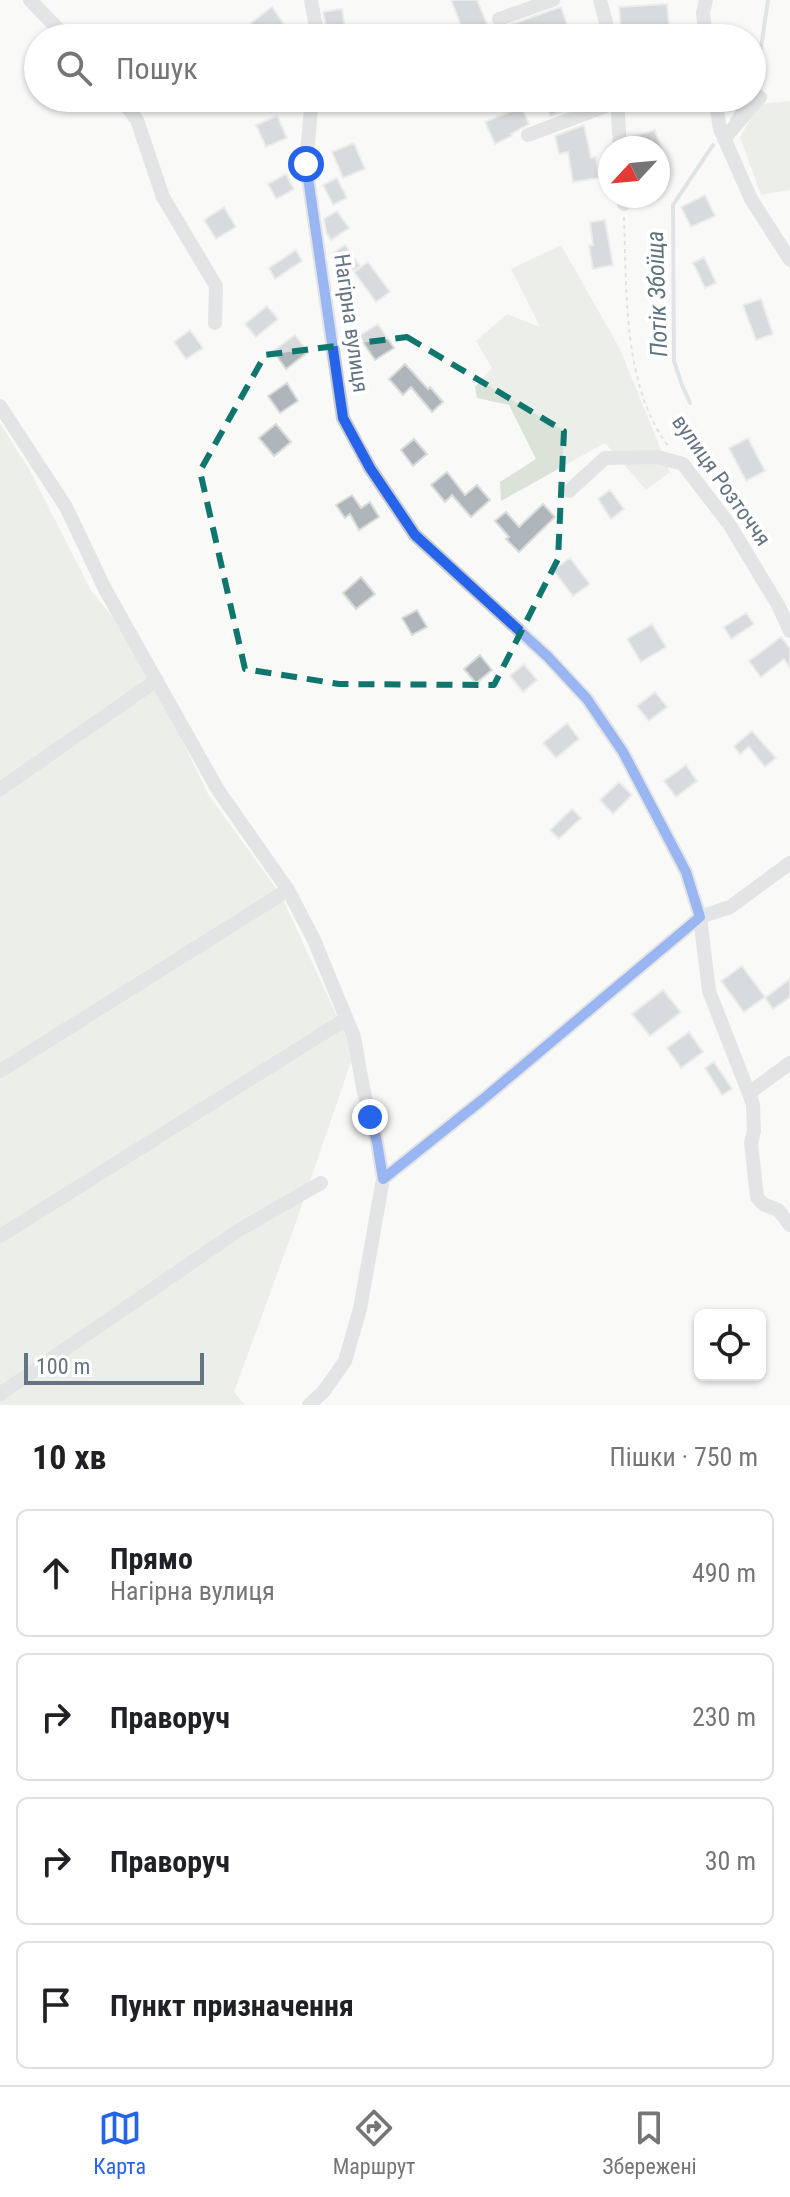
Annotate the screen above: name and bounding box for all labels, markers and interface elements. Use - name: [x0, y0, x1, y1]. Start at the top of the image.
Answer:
- search box: [24, 24, 766, 112]
- icon: search: [52, 46, 96, 90]
- text: Пошук: [116, 51, 198, 86]
- north arrow: [598, 136, 670, 208]
- route start: [288, 146, 324, 182]
- water label: Потік Збоїща: [641, 230, 673, 358]
- street label: Нагірна вулиця: [329, 252, 374, 394]
- street label: вулиця Розточчя: [667, 410, 776, 551]
- route end: [352, 1099, 388, 1135]
- map controls: [694, 1309, 766, 1381]
- button: locate: [694, 1309, 766, 1381]
- scale bar: [24, 1349, 204, 1385]
- text: 100 m: [36, 1354, 90, 1379]
- text: 10 хв: [32, 1437, 107, 1477]
- text: Пішки · 750 m: [610, 1442, 758, 1472]
- text: Прямо: [110, 1541, 193, 1576]
- icon: ahead: [34, 1551, 78, 1595]
- text: 490 m: [692, 1558, 756, 1588]
- text: Нагірна вулиця: [110, 1576, 275, 1606]
- icon: right: [34, 1695, 78, 1739]
- text: Праворуч: [110, 1700, 230, 1735]
- text: 230 m: [692, 1702, 756, 1732]
- icon: right: [34, 1839, 78, 1883]
- text: Праворуч: [110, 1844, 230, 1879]
- text: 30 m: [705, 1846, 756, 1876]
- icon: arrive: [34, 1983, 78, 2027]
- text: Пункт призначення: [110, 1988, 354, 2023]
- tab: Карта: [93, 2106, 146, 2179]
- tab: Маршрут: [333, 2106, 415, 2179]
- tab: Збережені: [602, 2106, 697, 2179]

